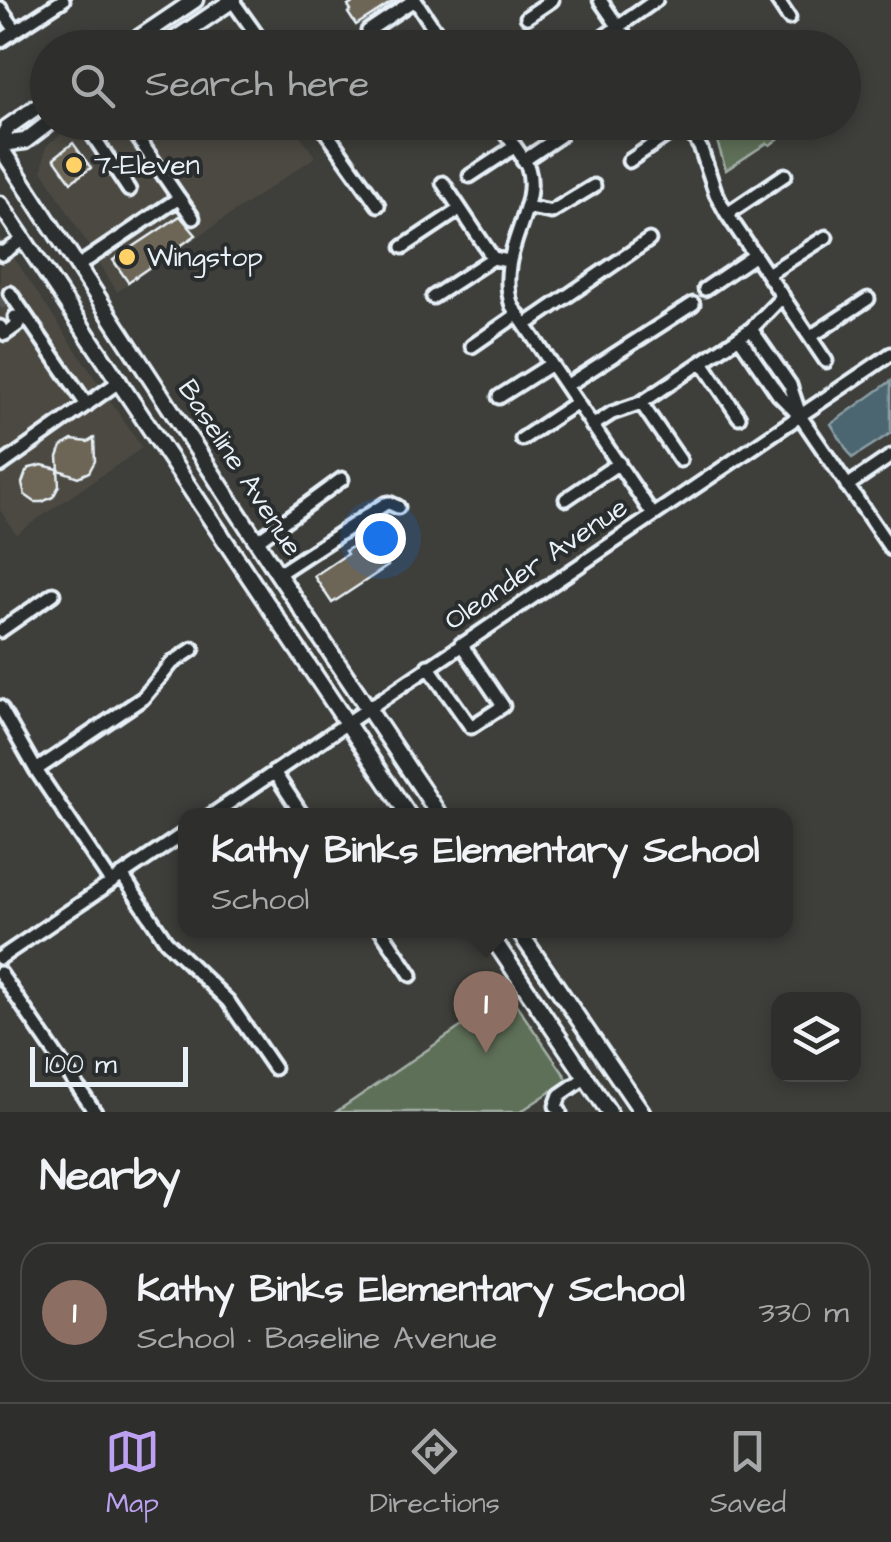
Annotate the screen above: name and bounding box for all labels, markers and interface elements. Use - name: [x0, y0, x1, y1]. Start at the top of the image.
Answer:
- search box: [30, 30, 861, 140]
- icon: search: [65, 58, 120, 113]
- text: Search here: [145, 59, 369, 111]
- place label: 7-Eleven: [94, 146, 200, 185]
- marker: 7-Eleven: [63, 154, 85, 176]
- place label: Wingstop: [147, 238, 263, 278]
- marker: Wingstop: [116, 246, 138, 268]
- street label: Baseline Avenue: [168, 372, 312, 564]
- street label: Oleander Avenue: [437, 488, 635, 640]
- your location: [355, 513, 406, 564]
- popup: [178, 808, 793, 938]
- text: Kathy Binks Elementary School: [212, 825, 759, 877]
- text: School: [212, 877, 309, 922]
- pin: 1: [454, 970, 518, 1053]
- map controls: [771, 992, 861, 1082]
- button: layers: [771, 992, 861, 1082]
- scale bar: [30, 1042, 188, 1086]
- text: 100 m: [45, 1045, 117, 1084]
- text: Nearby: [40, 1148, 180, 1206]
- text: Kathy Binks Elementary School: [137, 1264, 685, 1316]
- text: 1: [72, 1290, 77, 1335]
- text: 330 m: [759, 1290, 849, 1335]
- text: School · Baseline Avenue: [137, 1316, 497, 1361]
- tab: Map: [105, 1424, 160, 1523]
- tab: Directions: [370, 1424, 500, 1523]
- tab: Saved: [710, 1424, 786, 1523]

